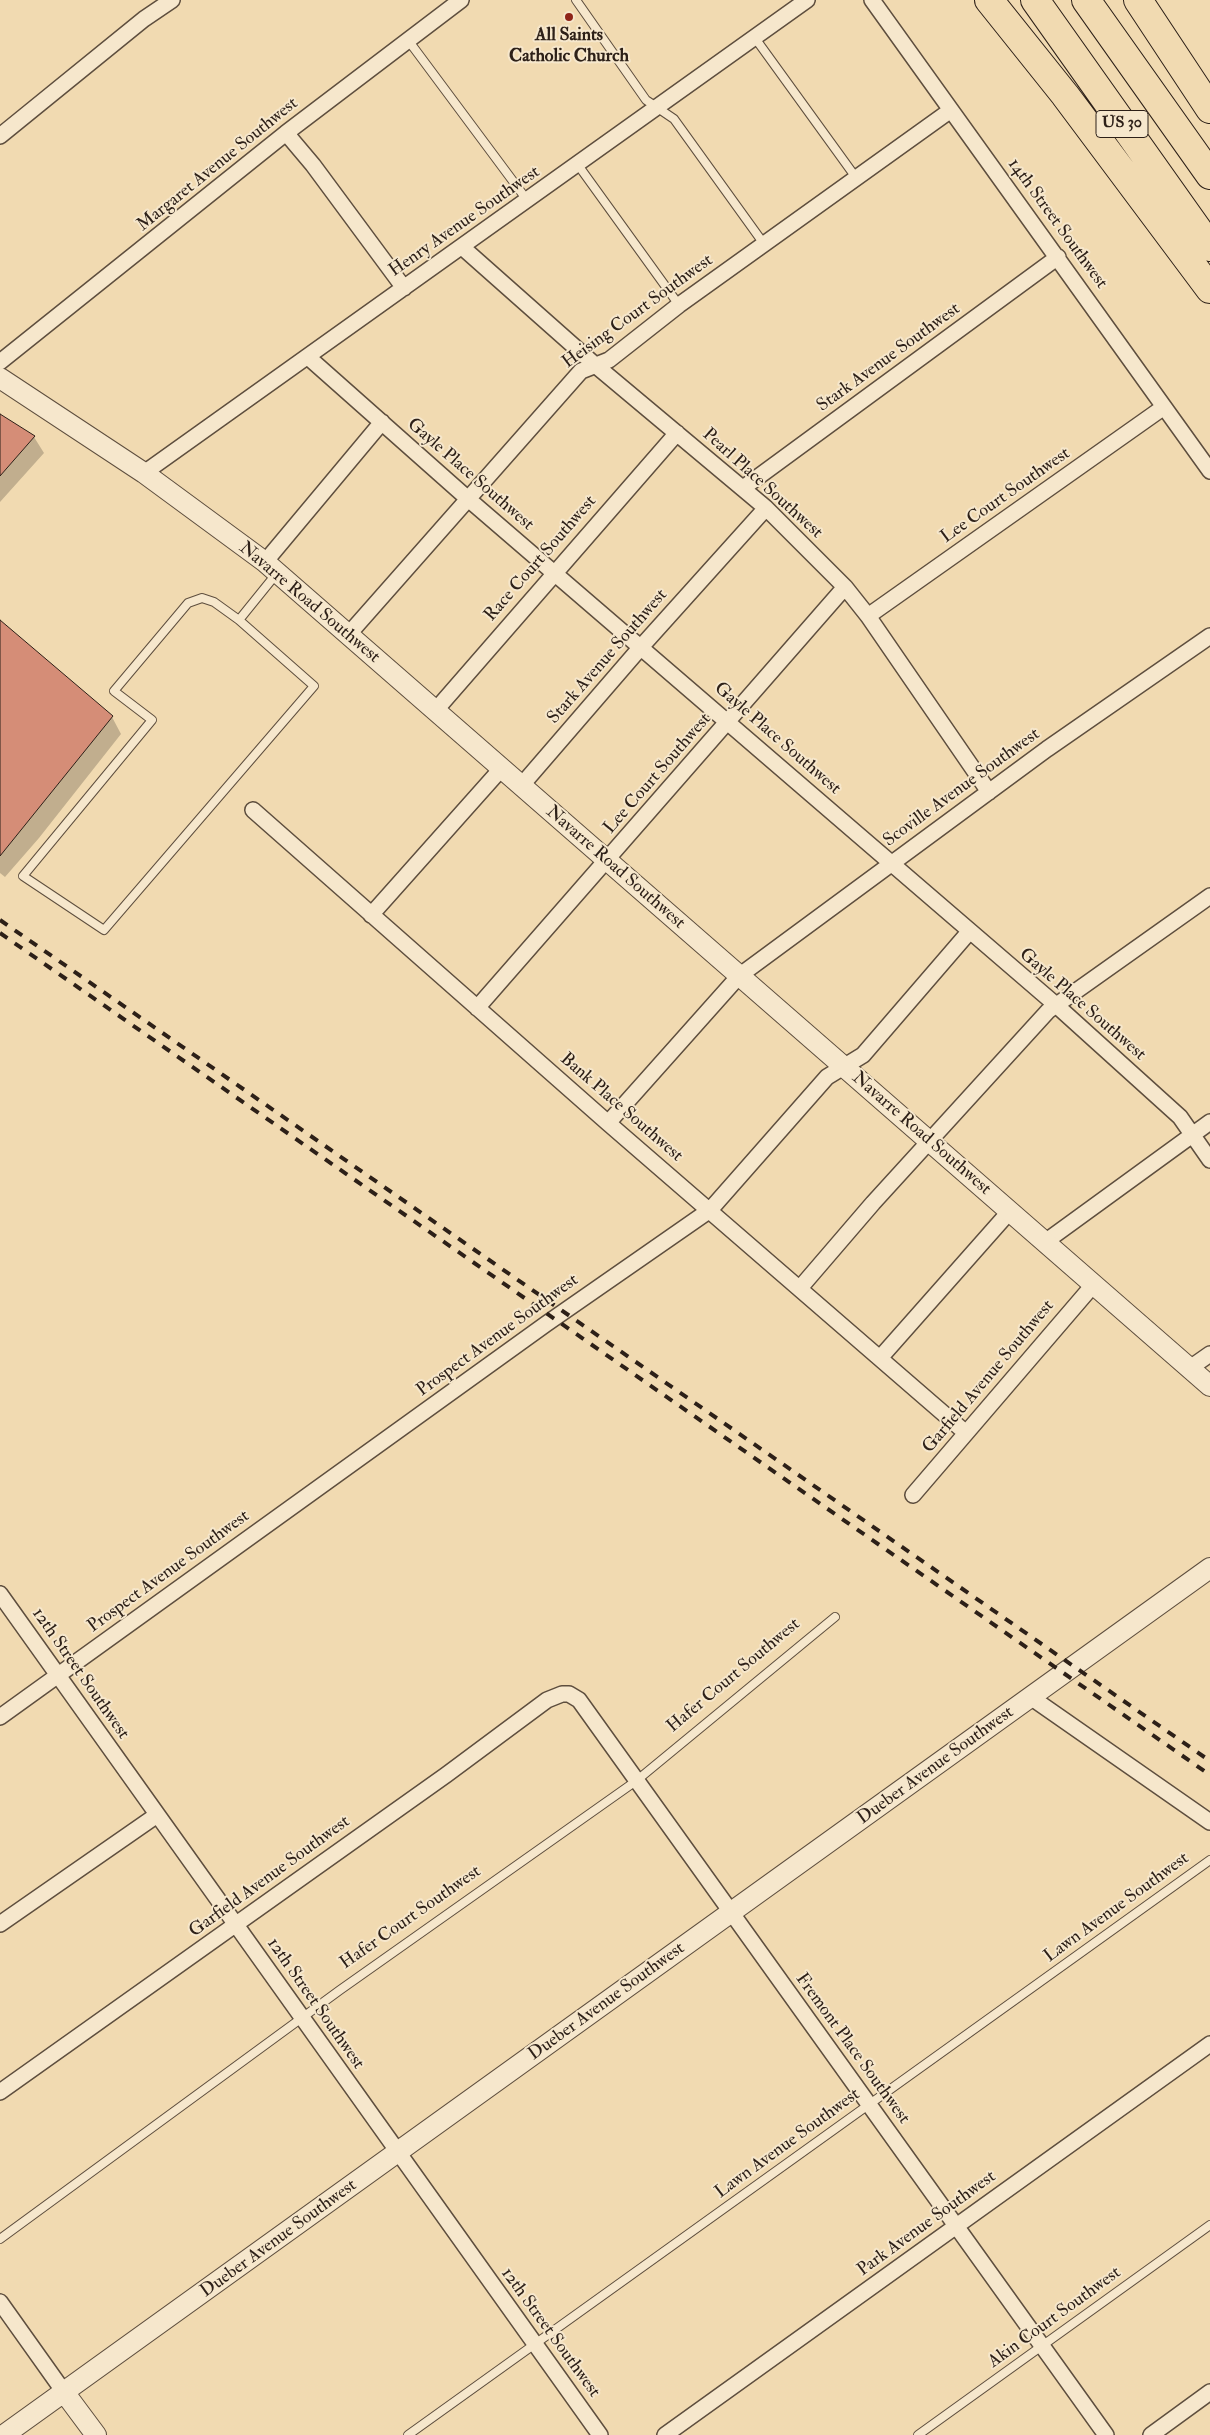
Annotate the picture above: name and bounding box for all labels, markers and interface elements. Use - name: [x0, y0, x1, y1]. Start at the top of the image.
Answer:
- marker: All Saints Catholic Church: [563, 11, 575, 23]
- place label: All Saints Catholic Church: [509, 25, 629, 68]
- street label: Margaret Avenue Southwest: [133, 93, 303, 237]
- road number: US 30: [1096, 110, 1148, 138]
- street label: 14th Street Southwest: [1002, 155, 1112, 293]
- street label: Henry Avenue Southwest: [385, 162, 545, 282]
- street label: Heising Court Southwest: [559, 250, 717, 374]
- street label: Stark Avenue Southwest: [813, 299, 965, 417]
- street label: Gayle Place Southwest: [402, 414, 538, 536]
- street label: Pearl Place Southwest: [697, 424, 827, 544]
- street label: Lee Court Southwest: [937, 443, 1075, 549]
- street label: Race Court Southwest: [480, 492, 602, 626]
- street label: Navarre Road Southwest: [234, 538, 384, 668]
- street label: Stark Avenue Southwest: [544, 585, 672, 729]
- street label: Gayle Place Southwest: [709, 678, 845, 800]
- street label: Lee Court Southwest: [600, 709, 716, 839]
- street label: Scoville Avenue Southwest: [880, 724, 1044, 852]
- street label: Navarre Road Southwest: [541, 802, 689, 934]
- street label: Gayle Place Southwest: [1014, 944, 1150, 1066]
- street label: Bank Place Southwest: [555, 1049, 687, 1167]
- street label: Navarre Road Southwest: [847, 1068, 995, 1200]
- street label: Prospect Avenue Southwest: [413, 1270, 583, 1402]
- street label: Garfield Avenue Southwest: [919, 1296, 1059, 1458]
- street label: Prospect Avenue Southwest: [84, 1506, 254, 1638]
- street label: 12th Street Southwest: [27, 1604, 133, 1744]
- street label: Hafer Court Southwest: [663, 1614, 805, 1738]
- street label: Dueber Avenue Southwest: [854, 1702, 1018, 1830]
- street label: Garfield Avenue Southwest: [185, 1811, 355, 1943]
- street label: Lawn Avenue Southwest: [1040, 1848, 1194, 1968]
- street label: Hafer Court Southwest: [336, 1861, 486, 1975]
- street label: 12th Street Southwest: [262, 1934, 368, 2074]
- street label: Dueber Avenue Southwest: [525, 1938, 689, 2066]
- street label: Fremont Place Southwest: [790, 1969, 914, 2129]
- street label: Lawn Avenue Southwest: [711, 2084, 865, 2204]
- street label: Park Avenue Southwest: [854, 2166, 1000, 2282]
- street label: Dueber Avenue Southwest: [197, 2175, 361, 2303]
- street label: Akin Court Southwest: [984, 2263, 1126, 2373]
- street label: 12th Street Southwest: [496, 2264, 604, 2402]

